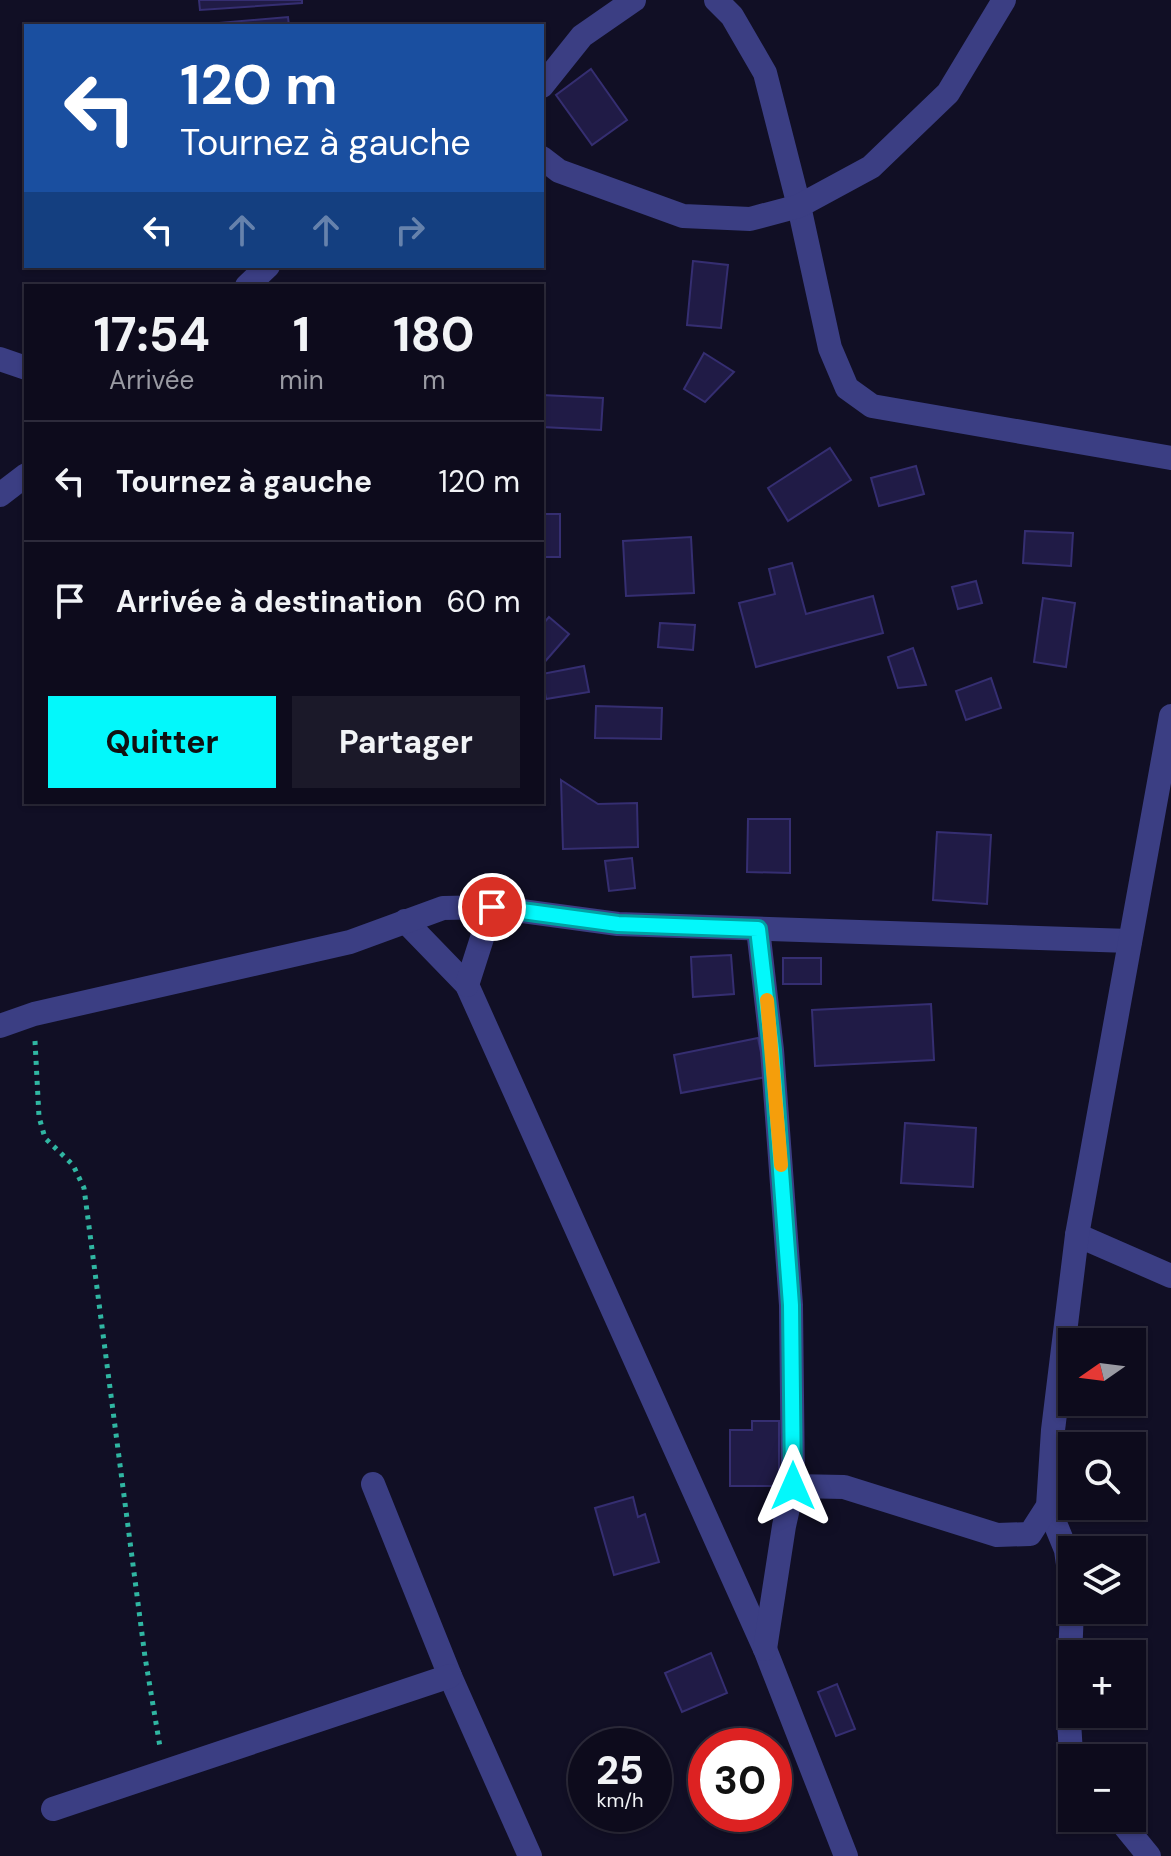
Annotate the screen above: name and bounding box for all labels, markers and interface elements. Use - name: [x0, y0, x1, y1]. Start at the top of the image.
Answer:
- text: 120 m: [180, 48, 338, 121]
- icon: left: [48, 56, 152, 160]
- text: Tournez à gauche: [180, 119, 471, 166]
- icon: left: [136, 208, 180, 252]
- icon: ahead: [220, 208, 264, 252]
- icon: ahead: [304, 208, 348, 252]
- icon: right: [388, 208, 432, 252]
- text: 17:54: [93, 303, 210, 366]
- text: 1: [293, 303, 310, 366]
- text: 180: [393, 303, 475, 366]
- text: Arrivée: [109, 363, 194, 397]
- text: min: [279, 363, 324, 397]
- text: m: [422, 363, 445, 397]
- icon: left: [48, 459, 92, 503]
- text: Tournez à gauche: [116, 462, 372, 501]
- text: 120 m: [438, 462, 520, 501]
- icon: arrive: [48, 579, 92, 623]
- text: Arrivée à destination: [116, 582, 422, 621]
- text: 60 m: [446, 582, 521, 621]
- button: Quitter: [48, 696, 276, 788]
- button: Partager: [292, 696, 520, 788]
- pin: [458, 873, 526, 941]
- icon: arrive: [470, 885, 514, 929]
- north arrow: [1058, 1328, 1146, 1416]
- map controls: [1058, 1328, 1146, 1832]
- button: search: [1058, 1432, 1146, 1520]
- position arrow: [751, 1444, 835, 1528]
- button: layers: [1058, 1536, 1146, 1624]
- button: +: [1058, 1640, 1146, 1728]
- speed limit sign: 30: [688, 1728, 792, 1832]
- text: 25: [596, 1744, 644, 1796]
- button: −: [1058, 1744, 1146, 1832]
- text: km/h: [596, 1787, 644, 1813]

